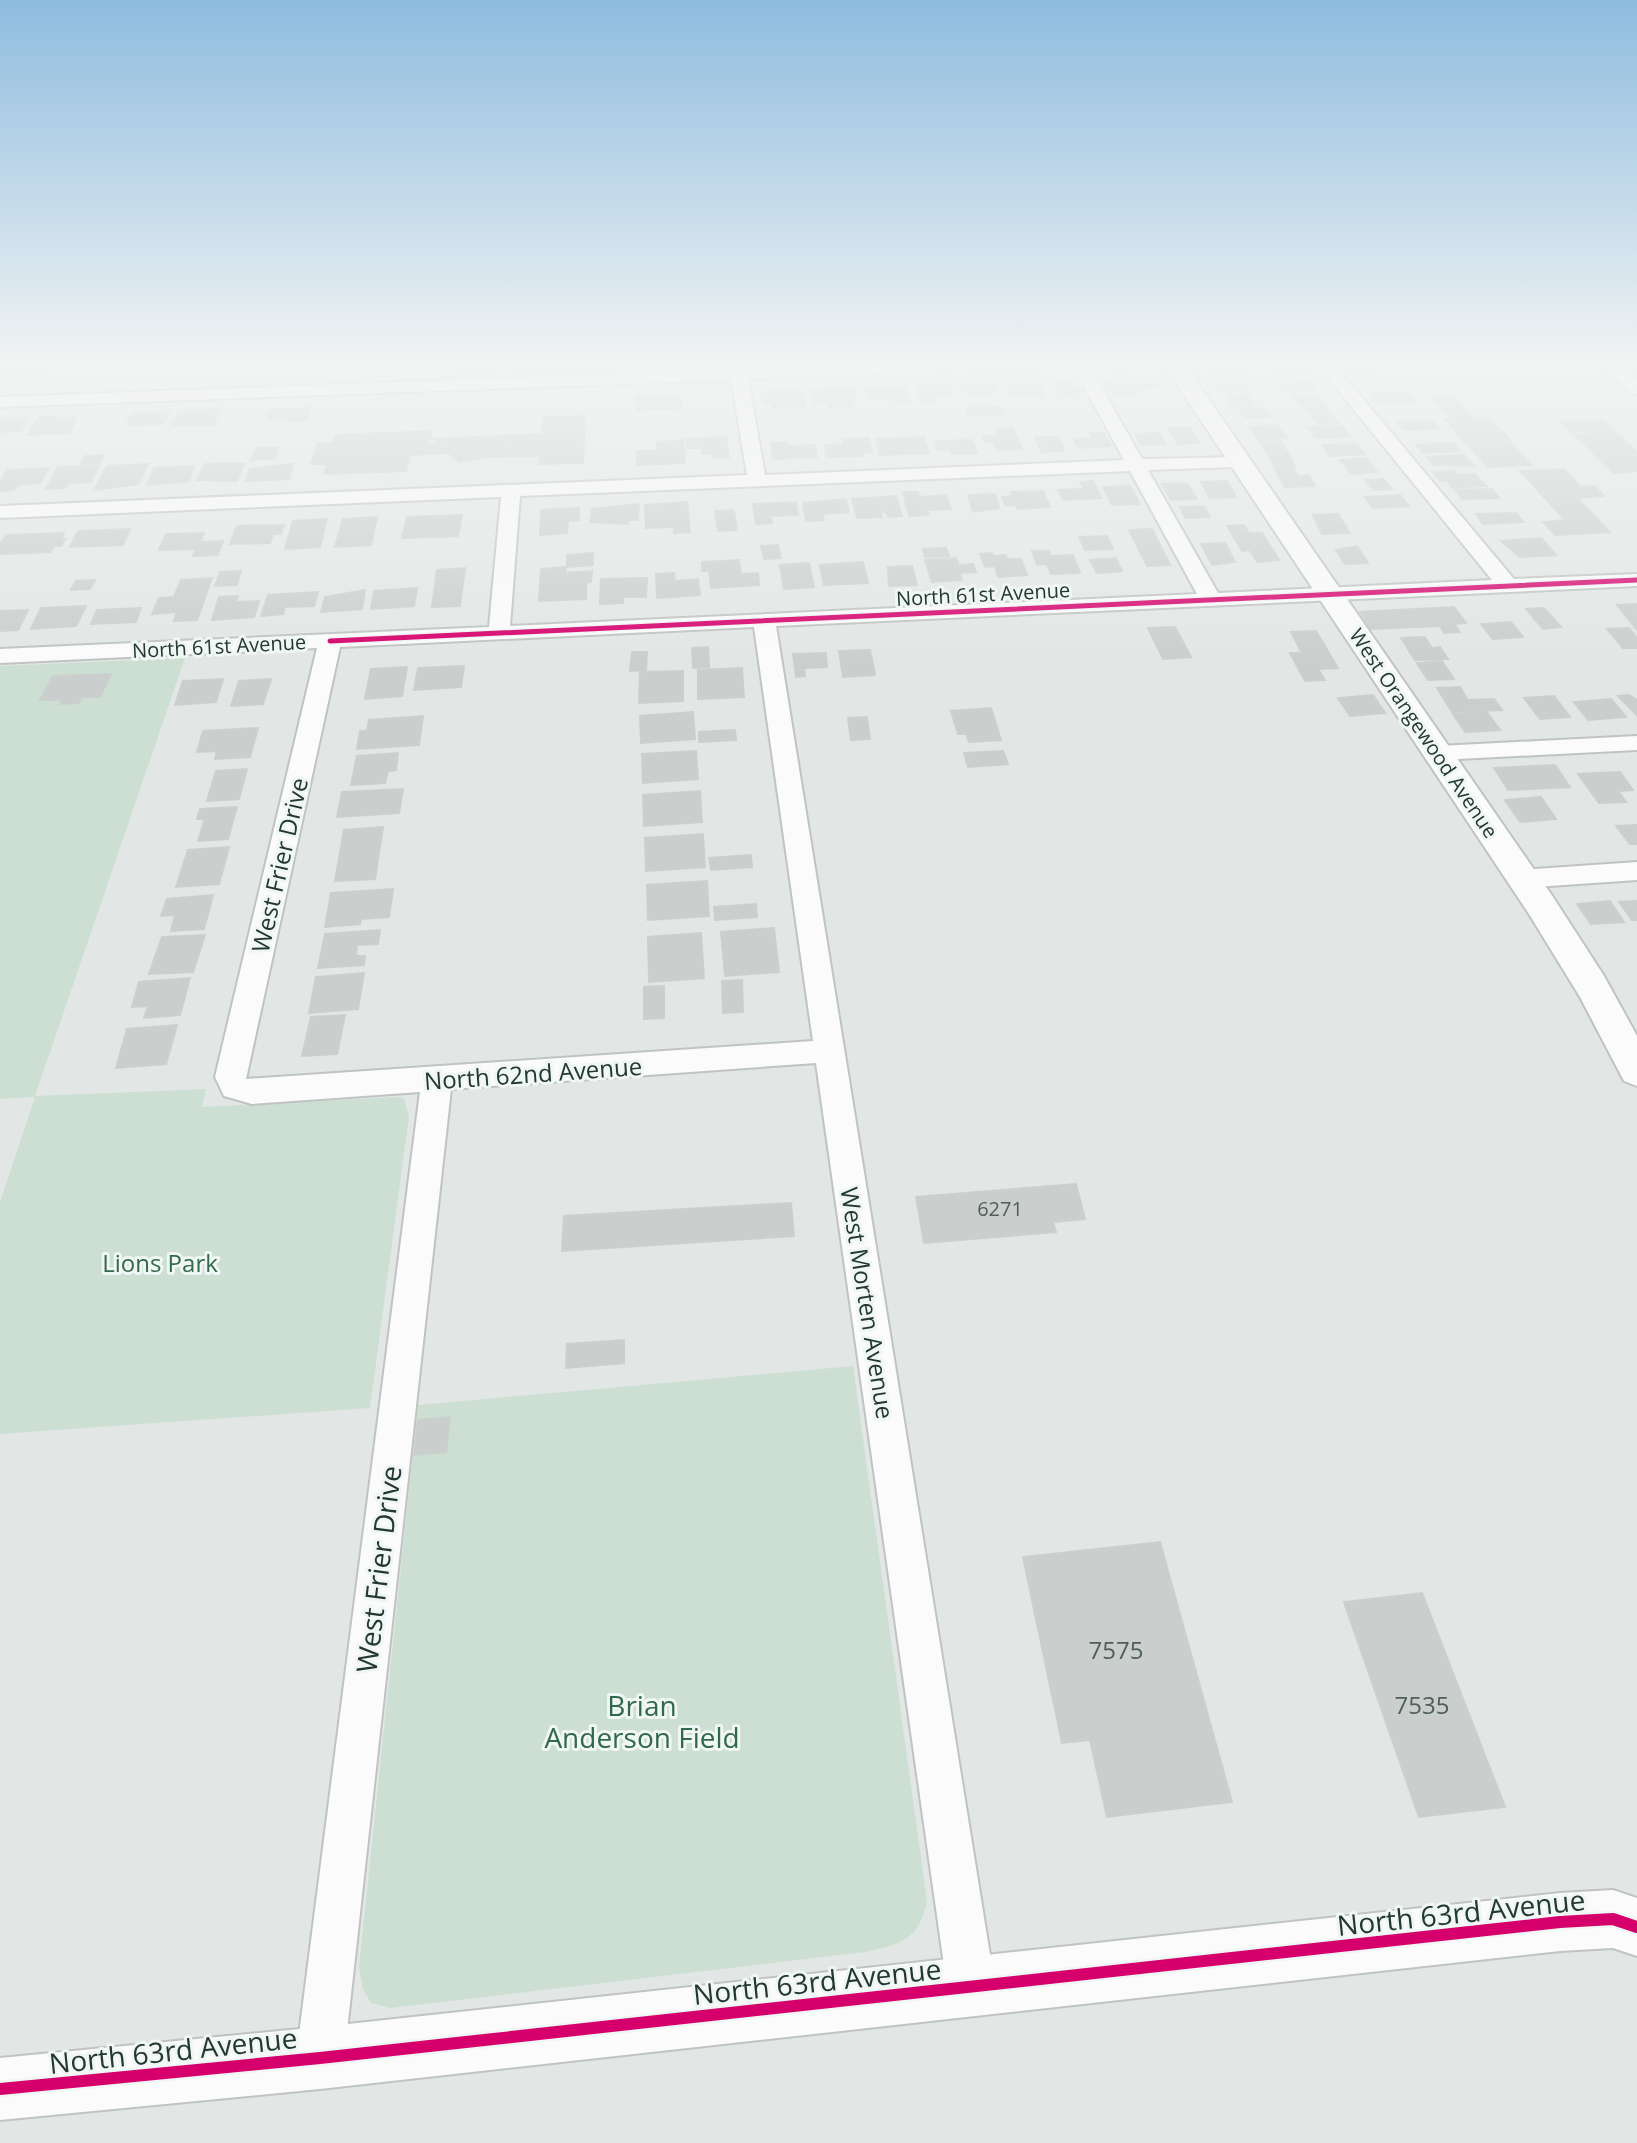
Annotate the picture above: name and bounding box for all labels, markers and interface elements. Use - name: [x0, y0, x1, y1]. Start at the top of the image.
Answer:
- street label: North 61st Avenue: [895, 576, 1071, 612]
- street label: West Orangewood Avenue: [1344, 623, 1504, 843]
- street label: North 61st Avenue: [131, 628, 307, 664]
- street label: West Frier Drive: [243, 774, 315, 956]
- street label: North 62nd Avenue: [423, 1049, 643, 1097]
- street label: West Morten Avenue: [833, 1185, 903, 1421]
- house number: 6271: [977, 1195, 1023, 1222]
- park label: Lions Park: [102, 1246, 218, 1279]
- street label: West Frier Drive: [346, 1463, 410, 1675]
- house number: 7575: [1089, 1633, 1143, 1666]
- park label: Brian Anderson Field: [544, 1686, 740, 1756]
- house number: 7535: [1395, 1688, 1449, 1721]
- street label: North 63rd Avenue: [1335, 1880, 1587, 1944]
- street label: North 63rd Avenue: [691, 1949, 943, 2013]
- street label: North 63rd Avenue: [47, 2018, 299, 2082]

